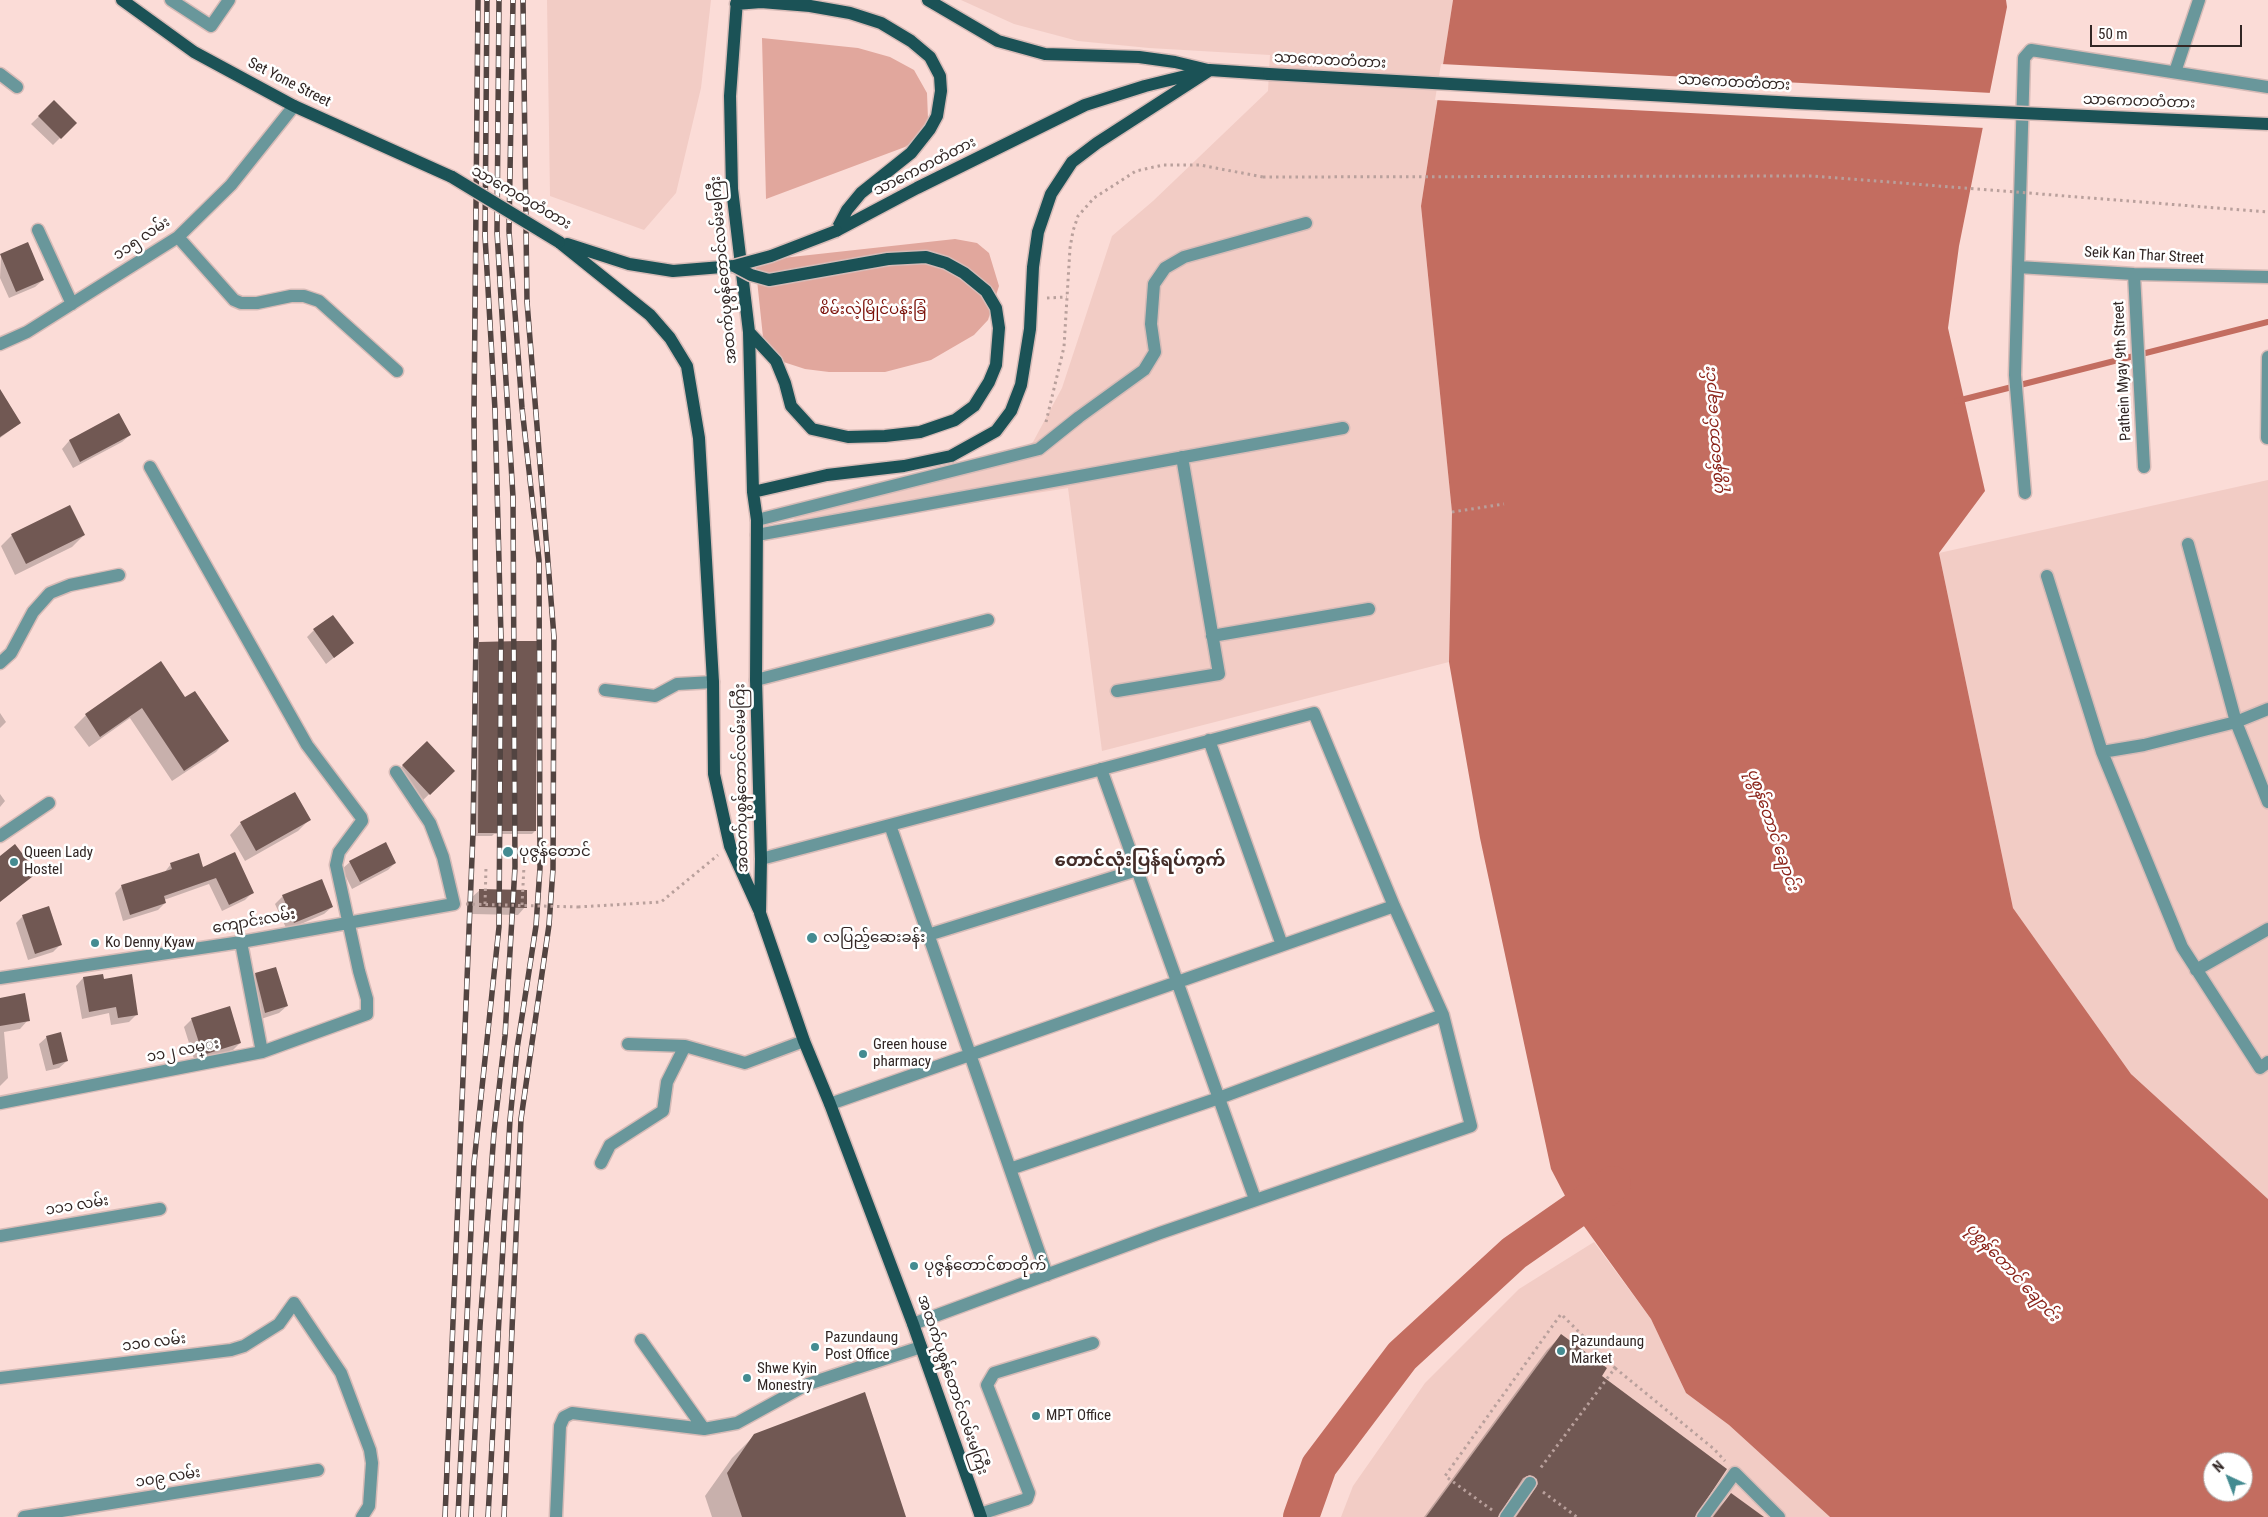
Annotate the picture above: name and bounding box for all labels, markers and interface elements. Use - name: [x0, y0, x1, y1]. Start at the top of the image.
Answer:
- scale bar: [2093, 15, 2246, 47]
- text: 50 m: [2098, 25, 2128, 43]
- street label: သာကေတတံတား: [1273, 49, 1387, 73]
- street label: Set Yone Street: [245, 54, 333, 112]
- street label: သာကေတတံတား: [1677, 71, 1791, 95]
- street label: သာကေတတံတား: [2082, 91, 2196, 113]
- street label: သာကေတတံတား: [871, 133, 979, 201]
- street label: သာကေတတံတား: [468, 162, 574, 234]
- street label: အထက်ပုစွန်တောင်လမ်းမကြီး: [707, 175, 741, 365]
- street label: ၁၁၅ လမ်း: [110, 214, 174, 264]
- street label: Seik Kan Thar Street: [2084, 244, 2204, 268]
- park label: စိမ်းလဲ့မြိုင်ပန်းခြံ: [819, 301, 927, 319]
- street label: Pathein Myay 9th Street: [2110, 301, 2136, 441]
- water label: ပုစွန်တောင် ချောင်း: [1701, 367, 1729, 495]
- street label: အထက်ပုစွန်တောင်လမ်းမကြီး: [731, 683, 753, 873]
- water label: ပုစွန်တောင် ချောင်း: [1742, 766, 1802, 894]
- place label: ပုဇွန်တောင်: [519, 843, 591, 861]
- place label: Queen Lady Hostel: [24, 844, 93, 879]
- marker: ပုဇွန်တောင်: [501, 845, 515, 859]
- district label: တောင်လုံးပြန်ရပ်ကွက်: [1054, 850, 1226, 872]
- marker: Queen Lady Hostel: [8, 856, 20, 868]
- street label: ကျောင်းလမ်း: [211, 906, 297, 938]
- place label: လပြည့်ဆေးခန်း: [823, 929, 925, 947]
- marker: လပြည့်ဆေးခန်း: [805, 931, 819, 945]
- place label: Ko Denny Kyaw: [105, 934, 195, 952]
- marker: Ko Denny Kyaw: [89, 937, 101, 949]
- street label: ၁၁၂ လမ္း: [145, 1035, 221, 1067]
- place label: Green house pharmacy: [873, 1036, 947, 1071]
- marker: Green house pharmacy: [857, 1048, 869, 1060]
- street label: ၁၁၁ လမ်း: [44, 1192, 110, 1220]
- water label: ပုစွန်တောင် ချောင်း: [1961, 1220, 2063, 1326]
- place label: ပုဇွန်တောင်စာတိုက်: [924, 1257, 1046, 1275]
- marker: ပုဇွန်တောင်စာတိုက်: [908, 1260, 920, 1272]
- street label: အထက်ပုစွန်တောင်လမ်းမကြီး: [913, 1293, 991, 1477]
- place label: Pazundaung Post Office: [825, 1329, 898, 1364]
- street label: ၁၁၀ လမ်း: [121, 1330, 187, 1356]
- place label: Pazundaung Market: [1571, 1333, 1644, 1368]
- marker: Pazundaung Post Office: [809, 1341, 821, 1353]
- marker: Pazundaung Market: [1555, 1345, 1567, 1357]
- place label: Shwe Kyin Monestry: [757, 1360, 817, 1395]
- marker: Shwe Kyin Monestry: [741, 1372, 753, 1384]
- place label: MPT Office: [1046, 1407, 1111, 1425]
- marker: MPT Office: [1030, 1410, 1042, 1422]
- north arrow: [2203, 1452, 2253, 1502]
- text: N: [2210, 1458, 2227, 1476]
- street label: ၁၀၉ လမ်း: [134, 1464, 202, 1492]

